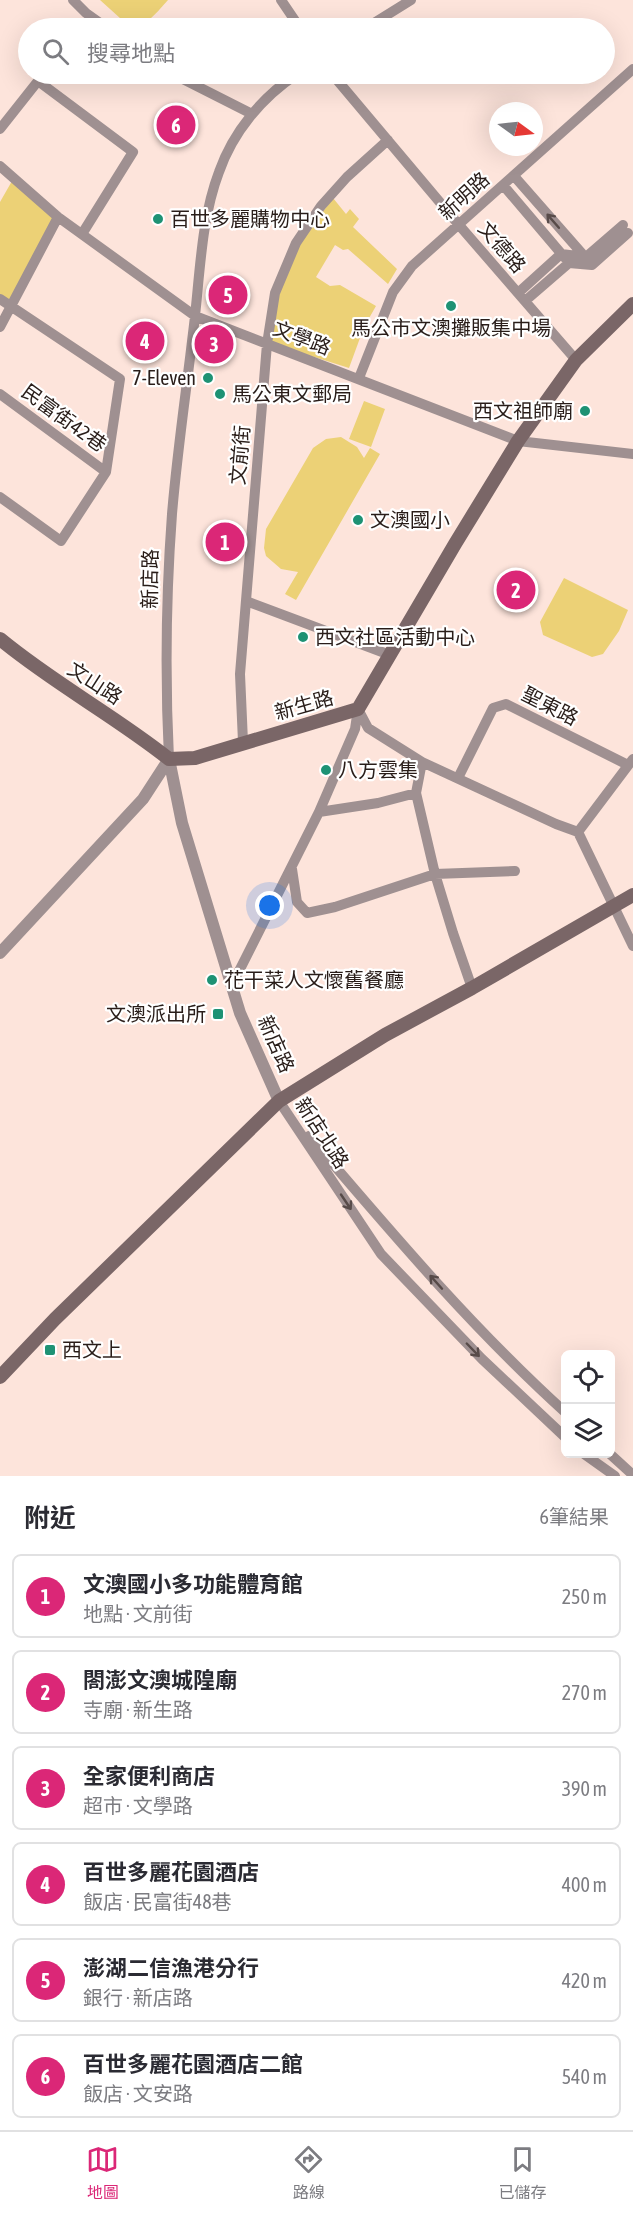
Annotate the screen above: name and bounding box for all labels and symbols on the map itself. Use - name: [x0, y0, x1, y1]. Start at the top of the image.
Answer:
- pin: 6: [156, 102, 195, 148]
- north arrow: [489, 102, 543, 156]
- street label: 新明路: [434, 167, 494, 224]
- place label: 百世多麗購物中心: [170, 207, 330, 230]
- marker: 百世多麗購物中心: [151, 212, 165, 226]
- one-way arrow: [546, 214, 560, 229]
- street label: 文德路: [474, 216, 531, 277]
- pin: 5: [208, 272, 248, 318]
- marker: 馬公市文澳攤販集中場: [444, 299, 458, 313]
- street label: 文學路: [270, 316, 334, 359]
- place label: 馬公市文澳攤販集中場: [351, 316, 551, 339]
- pin: 4: [126, 318, 164, 364]
- pin: 3: [194, 322, 234, 366]
- place label: 7-Eleven: [132, 366, 196, 389]
- marker: 7-Eleven: [201, 371, 215, 385]
- street label: 民富街42巷: [18, 379, 111, 456]
- place label: 馬公東文郵局: [232, 382, 352, 405]
- marker: 馬公東文郵局: [213, 387, 227, 401]
- place label: 西文祖師廟: [473, 399, 573, 422]
- marker: 西文祖師廟: [578, 404, 592, 418]
- street label: 文前街: [225, 424, 254, 486]
- place label: 文澳國小: [370, 508, 450, 531]
- marker: 文澳國小: [351, 513, 365, 527]
- pin: 1: [206, 520, 244, 564]
- street label: 新店路: [137, 549, 162, 609]
- pin: 2: [496, 568, 536, 612]
- place label: 西文社區活動中心: [315, 625, 475, 648]
- marker: 西文社區活動中心: [296, 630, 310, 644]
- street label: 文山路: [64, 657, 127, 709]
- street label: 聖東路: [518, 682, 582, 729]
- street label: 新生路: [272, 685, 336, 724]
- place label: 八方雲集: [338, 758, 418, 781]
- marker: 八方雲集: [319, 763, 333, 777]
- your location: [255, 891, 284, 920]
- place label: 花干菜人文懷舊餐廳: [224, 968, 404, 991]
- marker: 花干菜人文懷舊餐廳: [205, 973, 219, 987]
- place label: 文澳派出所: [106, 1002, 206, 1025]
- marker: 文澳派出所: [211, 1007, 225, 1021]
- street label: 新店路: [254, 1012, 299, 1076]
- street label: 新店北路: [291, 1093, 354, 1173]
- one-way arrow: [341, 1193, 353, 1210]
- one-way arrow: [429, 1275, 443, 1290]
- place label: 西文上: [62, 1338, 122, 1361]
- one-way arrow: [465, 1342, 479, 1357]
- marker: 西文上: [43, 1343, 57, 1357]

